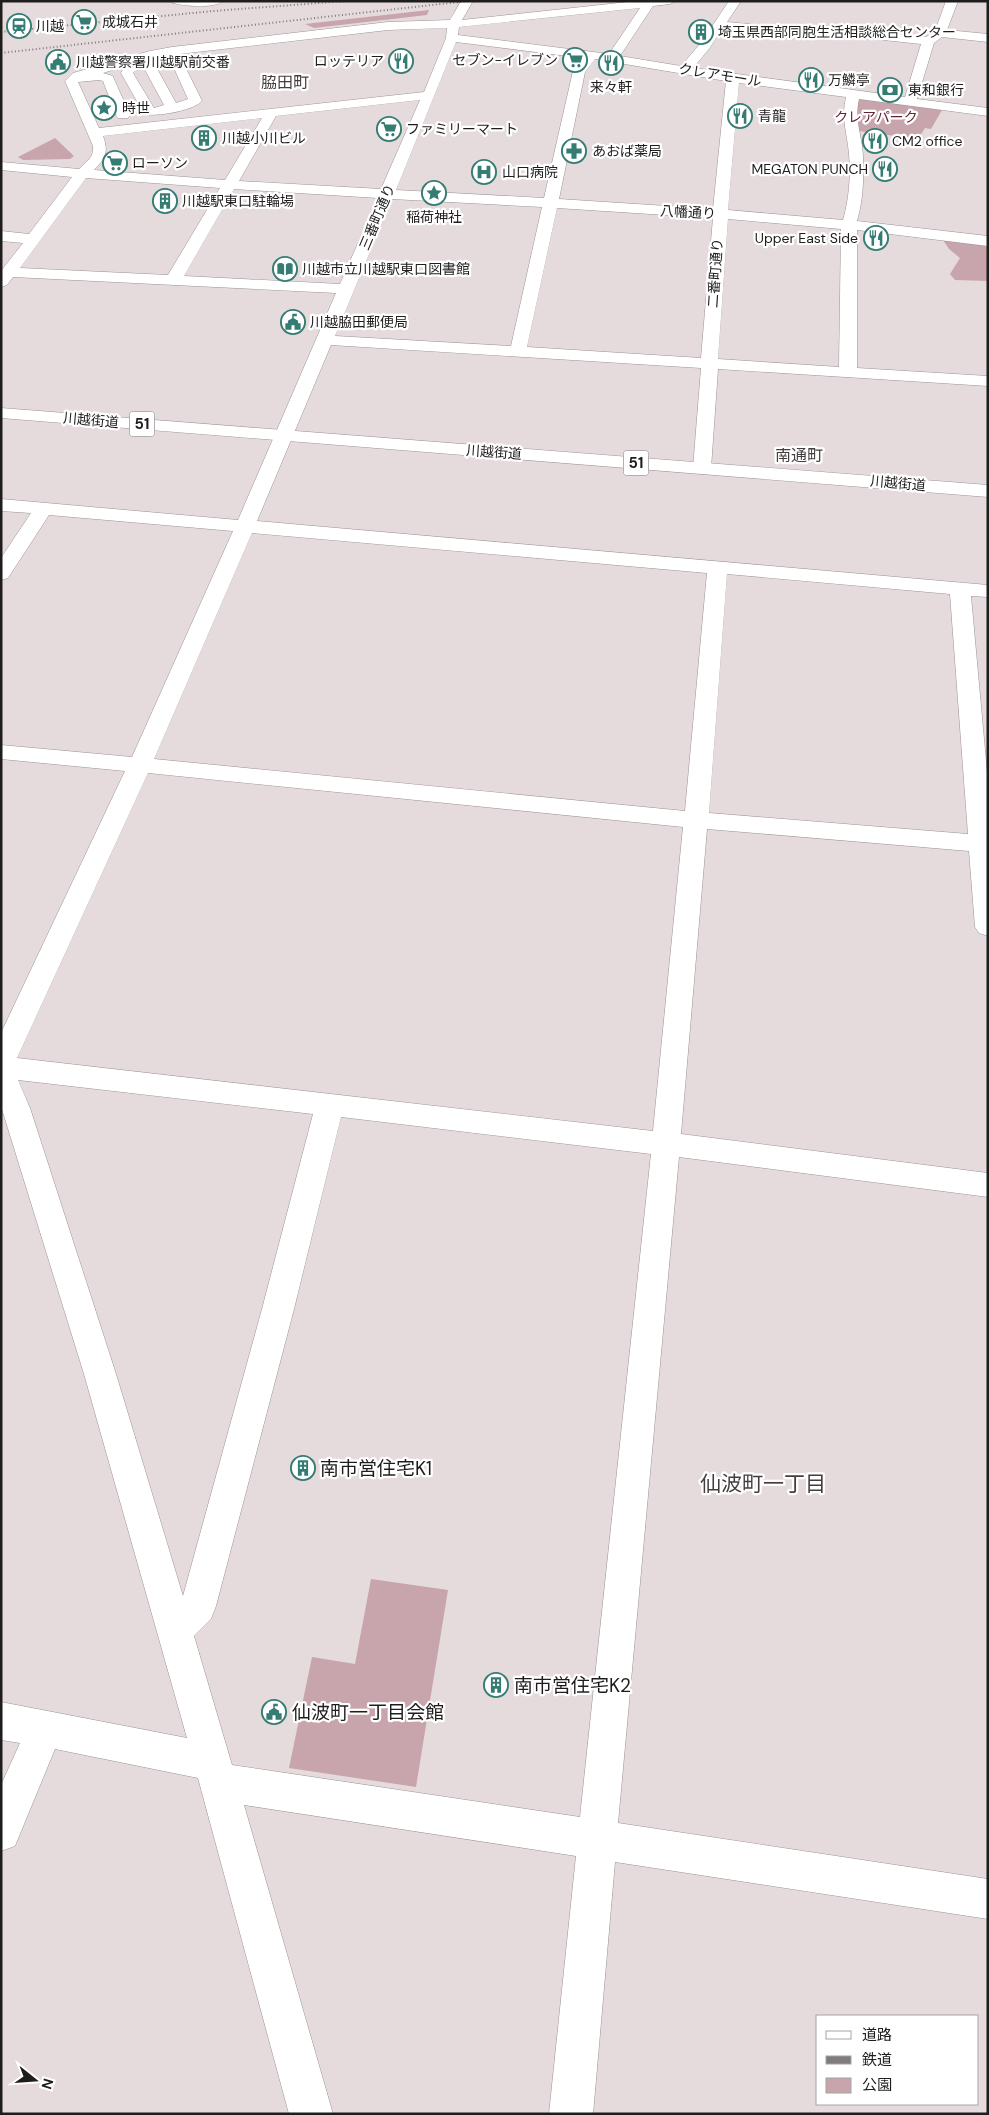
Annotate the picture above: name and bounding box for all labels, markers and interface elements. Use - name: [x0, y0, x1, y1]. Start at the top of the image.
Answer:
- supermarket icon: 成城石井: [71, 9, 97, 35]
- station icon: 川越: [6, 13, 32, 39]
- place label: 成城石井: [102, 13, 158, 31]
- place label: 川越: [36, 17, 64, 35]
- building icon: 埼玉県西部同胞生活相談総合センター: [688, 19, 714, 45]
- place label: 埼玉県西部同胞生活相談総合センター: [718, 23, 956, 41]
- supermarket icon: セブン-イレブン: [562, 47, 588, 73]
- restaurant icon: ロッテリア: [388, 48, 414, 74]
- public building icon: 川越警察署川越駅前交番: [45, 49, 71, 75]
- restaurant icon: 来々軒: [598, 50, 624, 76]
- place label: セブン-イレブン: [452, 51, 558, 69]
- place label: ロッテリア: [314, 52, 384, 70]
- place label: 川越警察署川越駅前交番: [76, 53, 230, 71]
- street label: クレアモール: [677, 60, 763, 90]
- restaurant icon: 万鱗亭: [798, 67, 824, 93]
- place label: 万鱗亭: [828, 71, 870, 89]
- district label: 脇田町: [261, 72, 309, 93]
- bank icon: 東和銀行: [877, 77, 903, 103]
- place label: 来々軒: [590, 78, 632, 96]
- place label: 東和銀行: [908, 81, 964, 99]
- place icon: 時世: [91, 95, 117, 121]
- place label: 時世: [122, 99, 150, 117]
- restaurant icon: 青龍: [727, 103, 753, 129]
- place label: 青龍: [758, 107, 786, 125]
- park label: クレアパーク: [834, 108, 918, 126]
- supermarket icon: ファミリーマート: [376, 116, 402, 142]
- place label: ファミリーマート: [406, 120, 518, 138]
- building icon: 川越小川ビル: [191, 125, 217, 151]
- restaurant icon: CM2 office: [862, 128, 888, 154]
- place label: 川越小川ビル: [222, 129, 306, 147]
- place label: CM2 office: [892, 132, 963, 150]
- pharmacy icon: あおば薬局: [561, 138, 587, 164]
- place label: あおば薬局: [592, 142, 662, 160]
- supermarket icon: ローソン: [102, 150, 128, 176]
- place label: ローソン: [132, 154, 188, 172]
- restaurant icon: MEGATON PUNCH: [872, 156, 898, 182]
- hospital icon: 山口病院: [471, 159, 497, 185]
- place label: MEGATON PUNCH: [751, 160, 868, 178]
- place label: 山口病院: [502, 163, 558, 181]
- place icon: 稲荷神社: [421, 180, 447, 206]
- street label: 三番町通り: [355, 181, 399, 253]
- building icon: 川越駅東口駐輪場: [152, 188, 178, 214]
- place label: 川越駅東口駐輪場: [182, 192, 294, 210]
- street label: 八幡通り: [660, 202, 716, 222]
- place label: 稲荷神社: [406, 208, 462, 226]
- restaurant icon: Upper East Side: [863, 225, 889, 251]
- place label: Upper East Side: [755, 229, 858, 247]
- street label: 二番町通り: [704, 237, 726, 309]
- library icon: 川越市立川越駅東口図書館: [272, 256, 298, 282]
- place label: 川越市立川越駅東口図書館: [302, 260, 470, 278]
- public building icon: 川越脇田郵便局: [280, 309, 306, 335]
- place label: 川越脇田郵便局: [310, 313, 408, 331]
- street label: 川越街道: [62, 409, 120, 431]
- road number: 51: [130, 412, 154, 436]
- street label: 川越街道: [465, 441, 523, 463]
- district label: 南通町: [775, 445, 823, 466]
- road number: 51: [624, 450, 648, 476]
- street label: 川越街道: [869, 472, 927, 494]
- building icon: 南市営住宅K1: [290, 1455, 316, 1481]
- place label: 南市営住宅K1: [320, 1456, 432, 1481]
- district label: 仙波町一丁目: [700, 1470, 826, 1498]
- building icon: 南市営住宅K2: [483, 1672, 509, 1698]
- place label: 南市営住宅K2: [514, 1673, 631, 1698]
- public building icon: 仙波町一丁目会館: [261, 1699, 287, 1725]
- place label: 仙波町一丁目会館: [292, 1700, 444, 1725]
- legend: [816, 2015, 979, 2105]
- text: 道路: [862, 2025, 892, 2045]
- text: 鉄道: [862, 2050, 892, 2070]
- north arrow: [10, 2055, 60, 2105]
- text: 公園: [862, 2075, 892, 2095]
- text: N: [37, 2076, 58, 2091]

